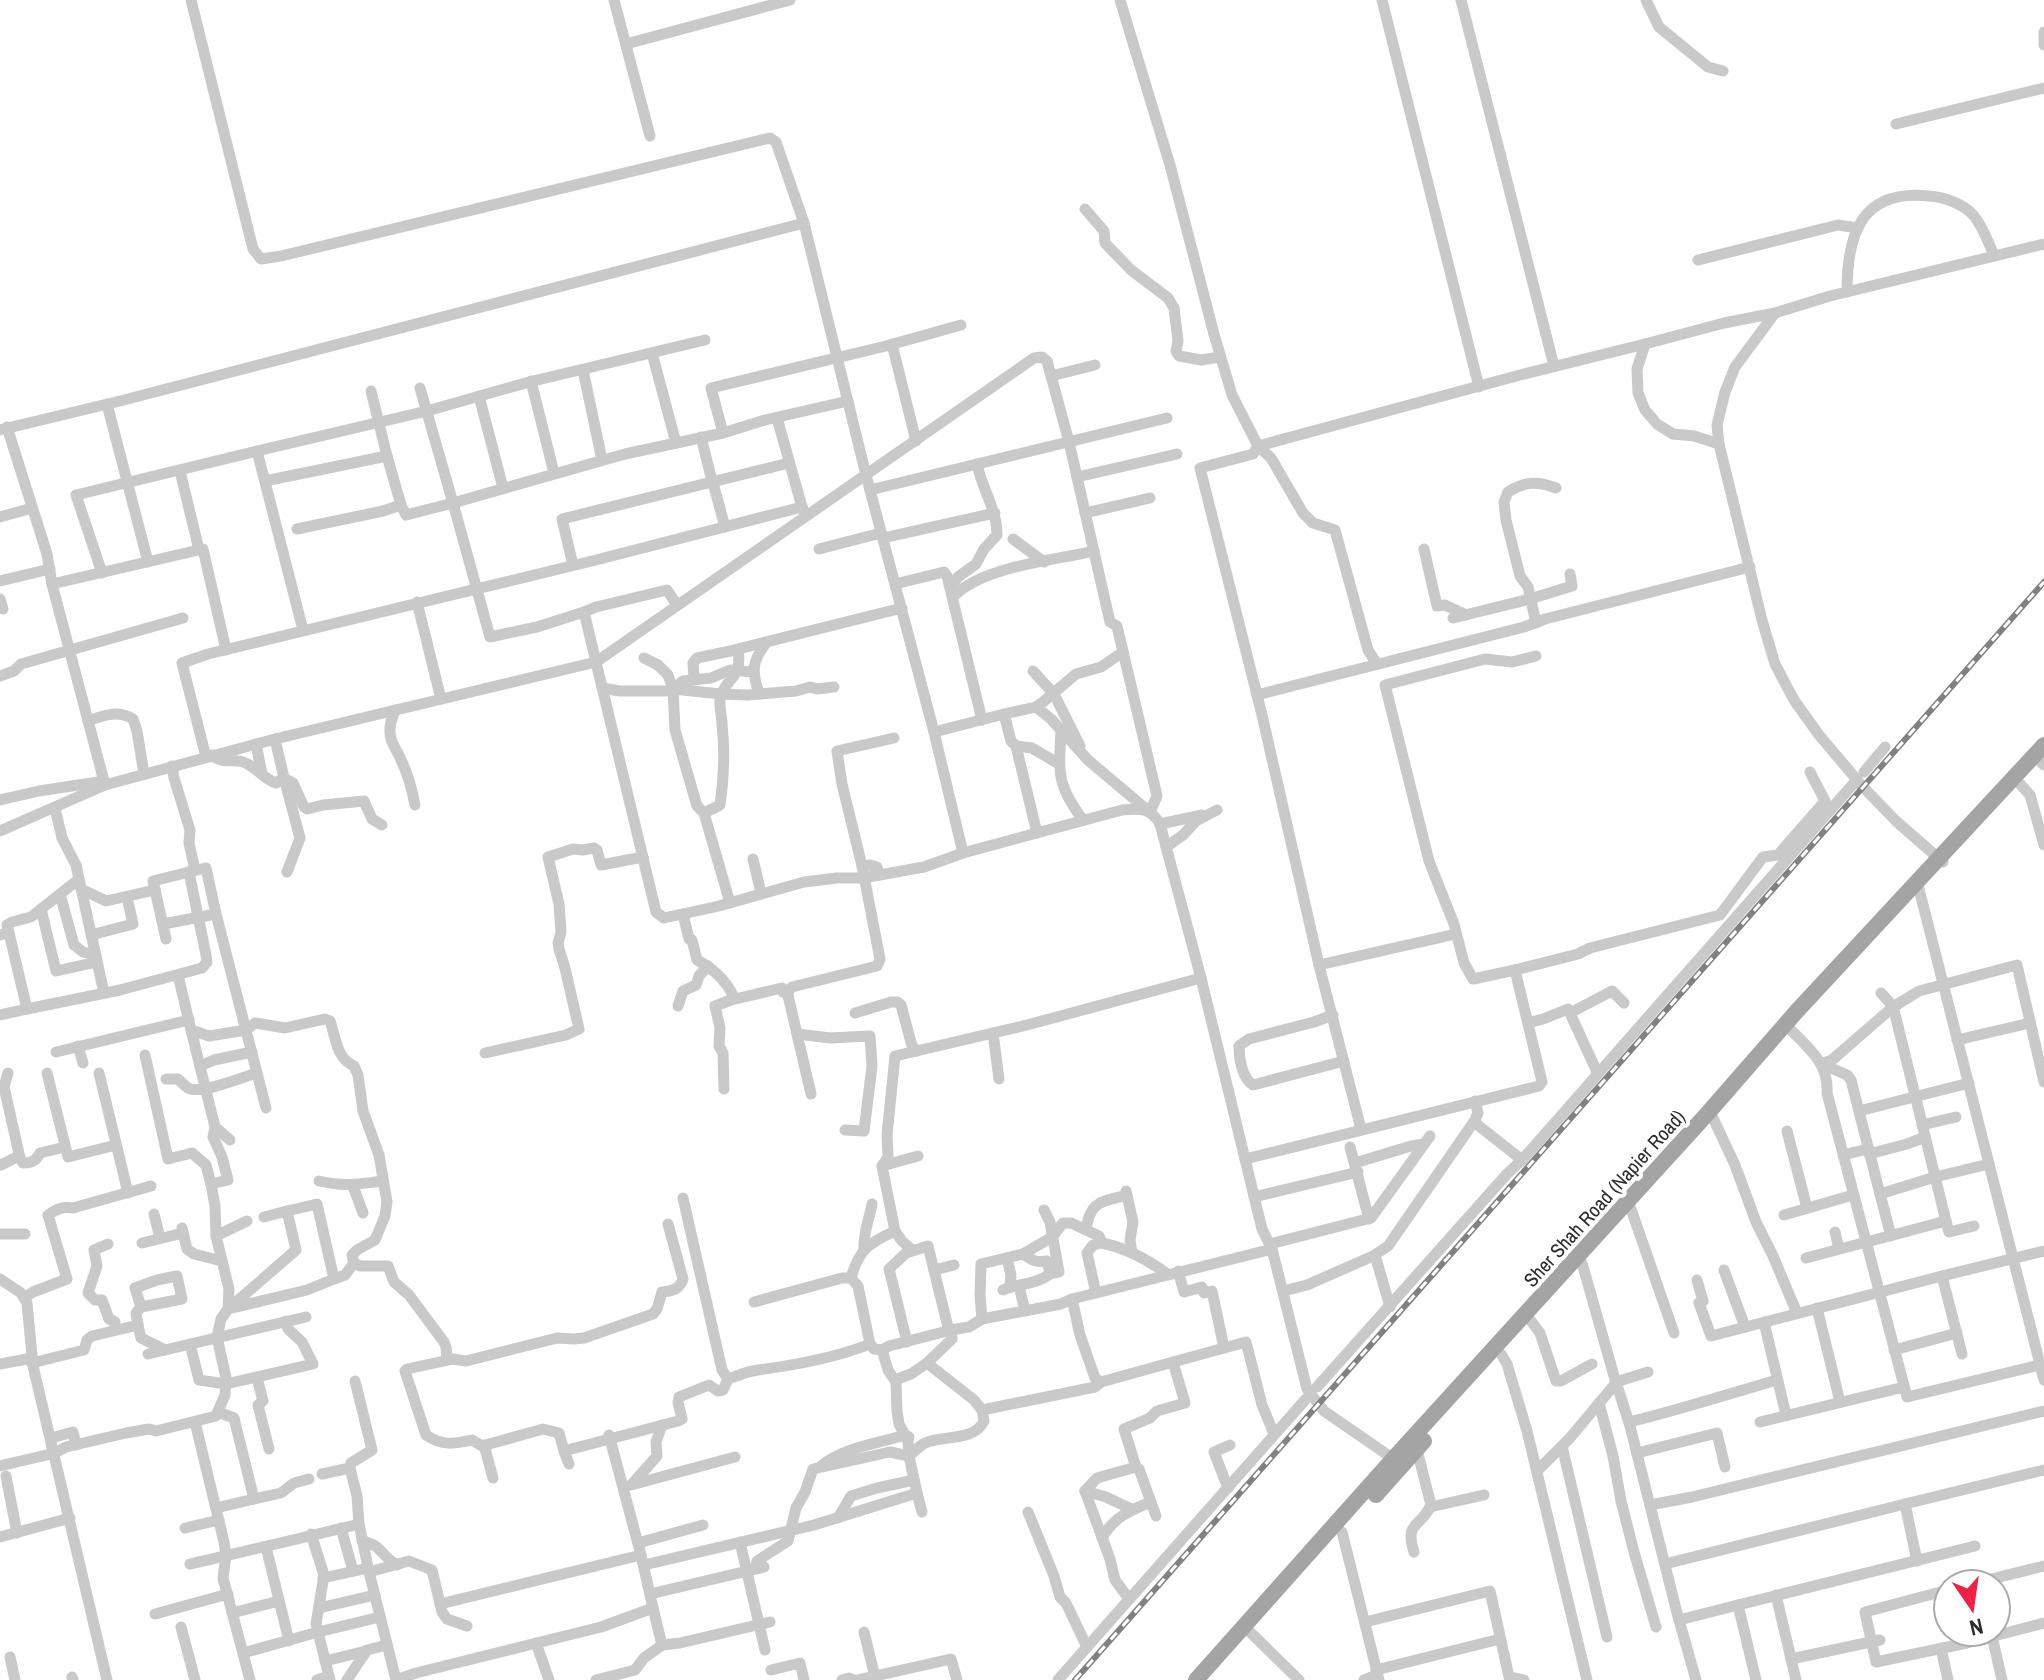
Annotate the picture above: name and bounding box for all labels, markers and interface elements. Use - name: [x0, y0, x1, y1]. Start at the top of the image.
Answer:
- street label: Sher Shah Road (Napier Road): [1517, 1104, 1691, 1292]
- north arrow: [1932, 1568, 2012, 1648]
- text: N: [1967, 1611, 1986, 1644]

